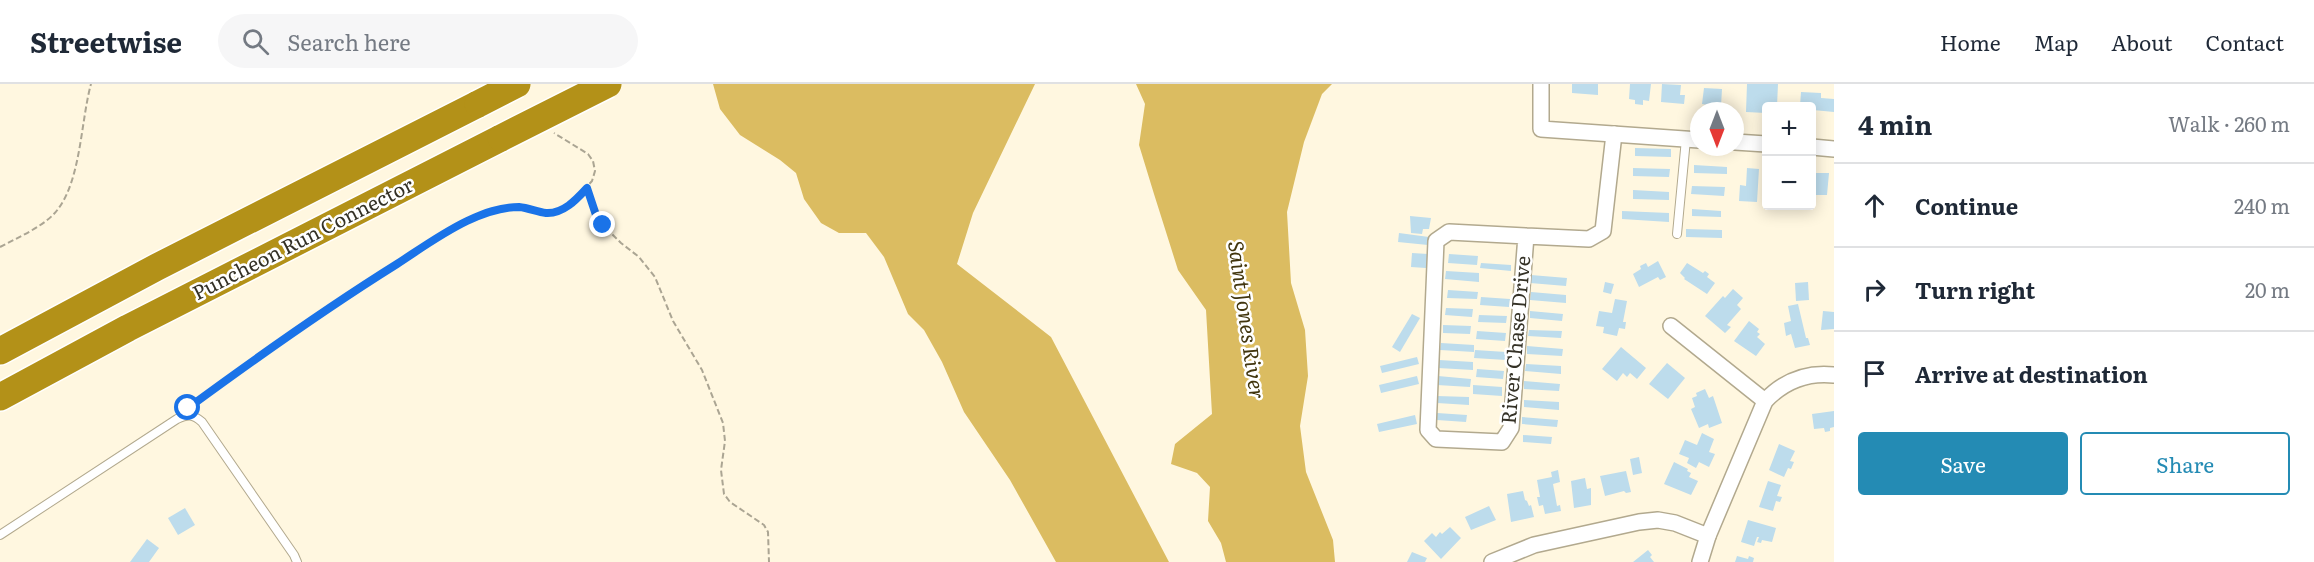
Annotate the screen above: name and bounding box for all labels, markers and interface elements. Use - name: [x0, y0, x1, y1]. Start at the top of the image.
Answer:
- search box: [218, 14, 638, 68]
- text: Streetwise: [30, 20, 182, 62]
- icon: search: [239, 25, 272, 58]
- text: Search here: [287, 25, 411, 58]
- text: Home: [1940, 26, 2001, 57]
- text: Map: [2034, 26, 2078, 57]
- text: About: [2111, 26, 2173, 57]
- text: Contact: [2206, 26, 2284, 57]
- north arrow: [1690, 102, 1744, 156]
- map controls: [1762, 102, 1816, 210]
- button: +: [1762, 102, 1816, 156]
- text: 4 min: [1858, 104, 1932, 143]
- text: Walk · 260 m: [2168, 108, 2290, 138]
- button: −: [1762, 156, 1816, 210]
- street label: Puncheon Run Connector: [186, 168, 418, 306]
- icon: ahead: [1858, 189, 1891, 222]
- text: Continue: [1915, 189, 2018, 222]
- text: 240 m: [2234, 190, 2290, 220]
- route end: [589, 211, 615, 237]
- water label: Saint Jones River: [1222, 239, 1275, 401]
- street label: River Chase Drive: [1492, 254, 1536, 425]
- icon: right: [1858, 273, 1891, 306]
- text: Turn right: [1915, 273, 2035, 306]
- text: 20 m: [2245, 274, 2290, 304]
- icon: arrive: [1858, 357, 1891, 390]
- text: Arrive at destination: [1915, 357, 2148, 390]
- route start: [174, 394, 200, 420]
- button: Save: [1858, 432, 2068, 495]
- button: Share: [2080, 432, 2290, 495]

